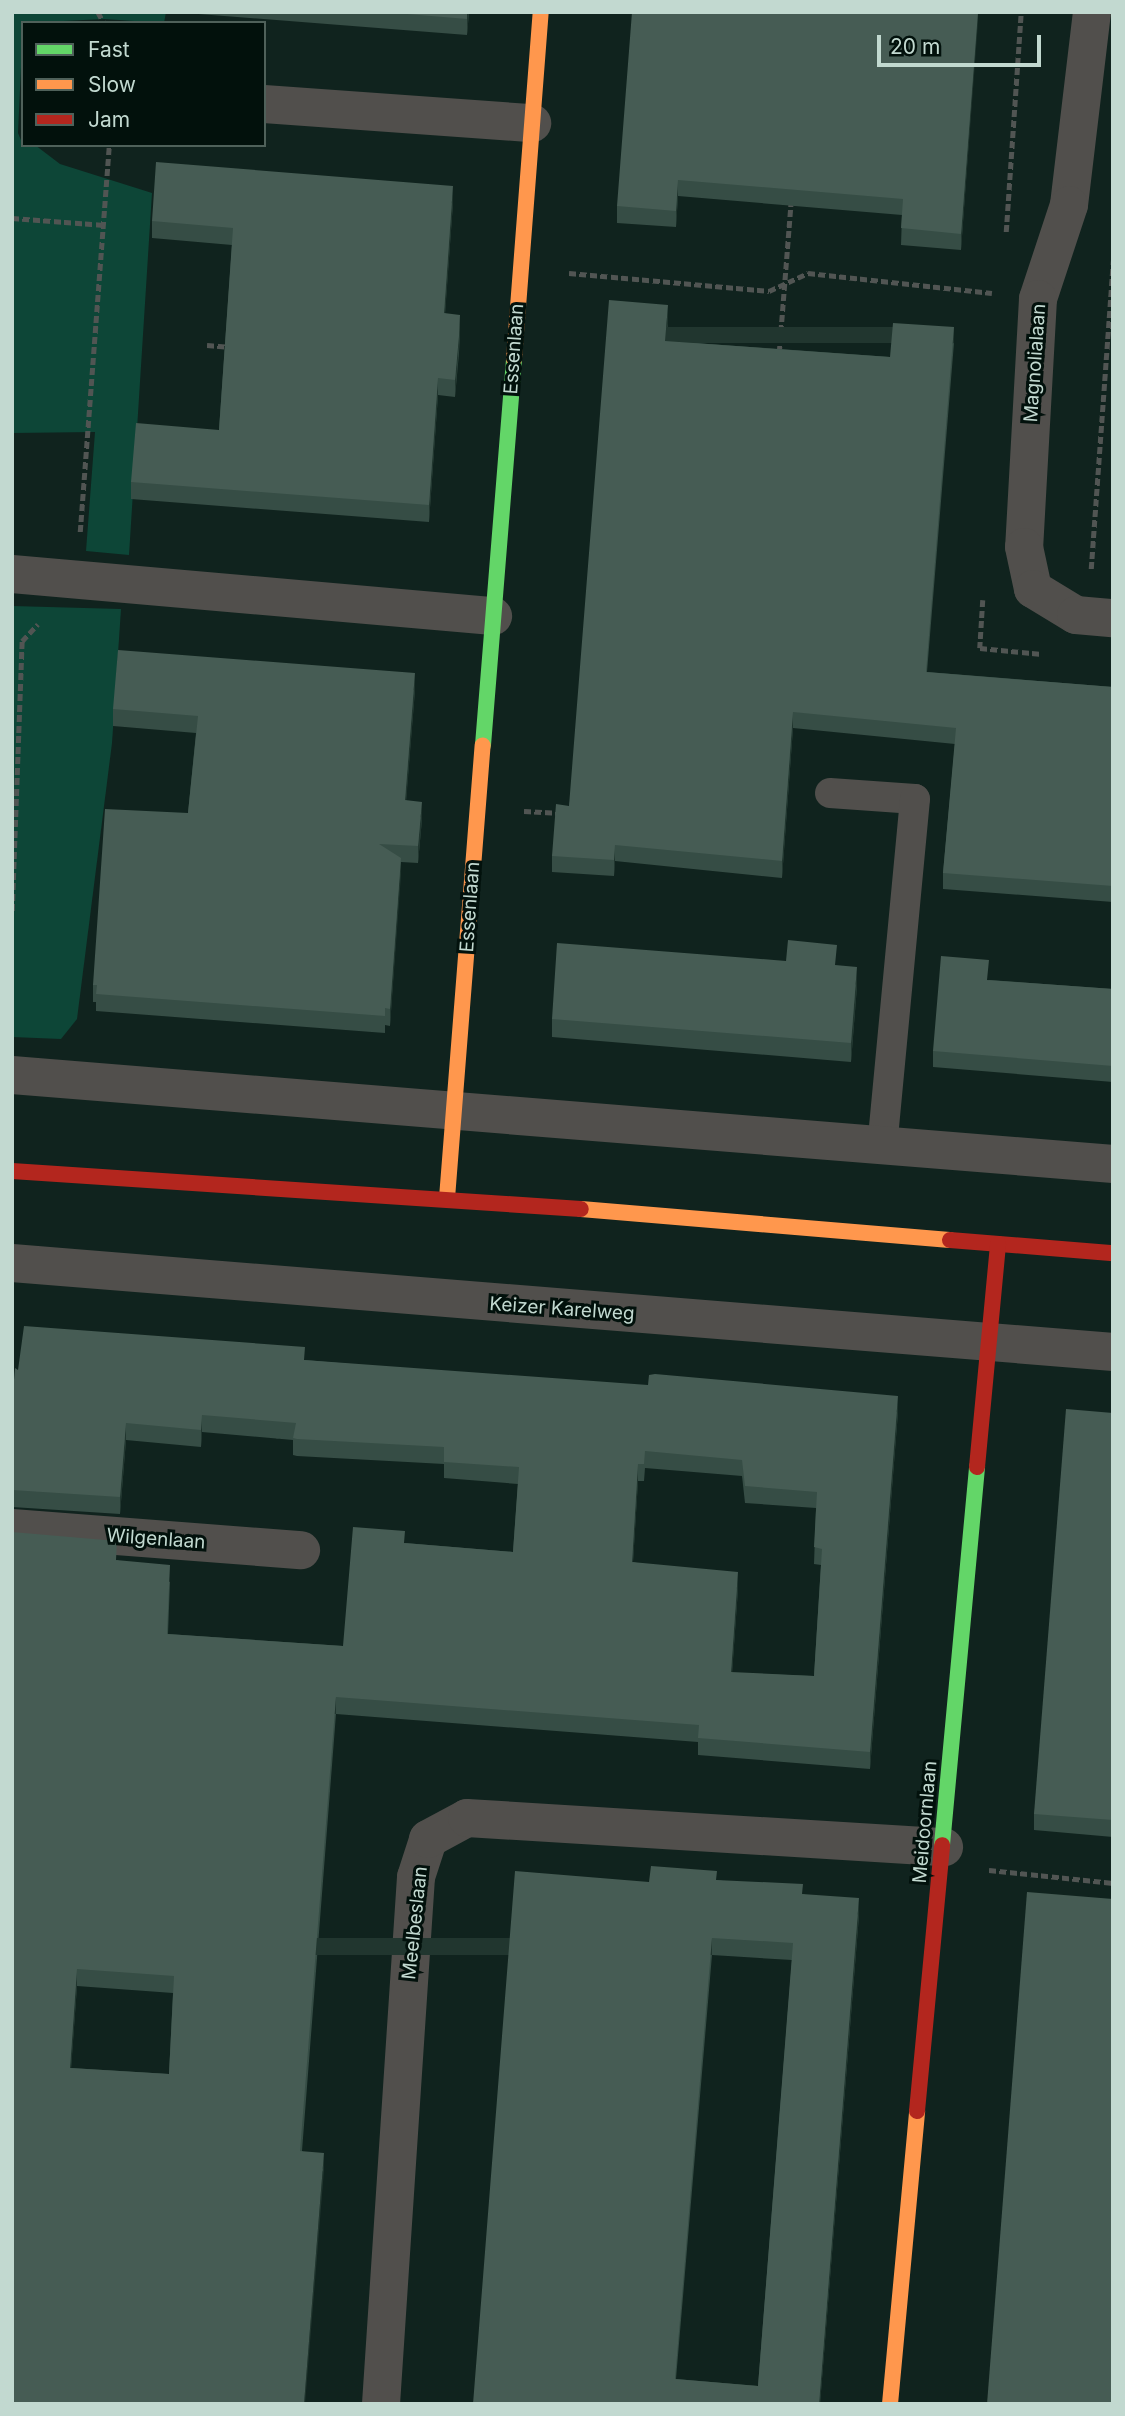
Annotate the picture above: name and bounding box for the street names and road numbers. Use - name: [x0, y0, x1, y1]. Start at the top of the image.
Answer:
- street label: Essenlaan: [499, 303, 529, 395]
- street label: Magnolialaan: [1019, 303, 1051, 423]
- street label: Essenlaan: [455, 861, 485, 953]
- street label: Keizer Karelweg: [489, 1293, 635, 1325]
- street label: Wilgenlaan: [106, 1524, 206, 1554]
- street label: Meidoornlaan: [908, 1760, 942, 1884]
- street label: Meelbeslaan: [398, 1865, 432, 1981]

